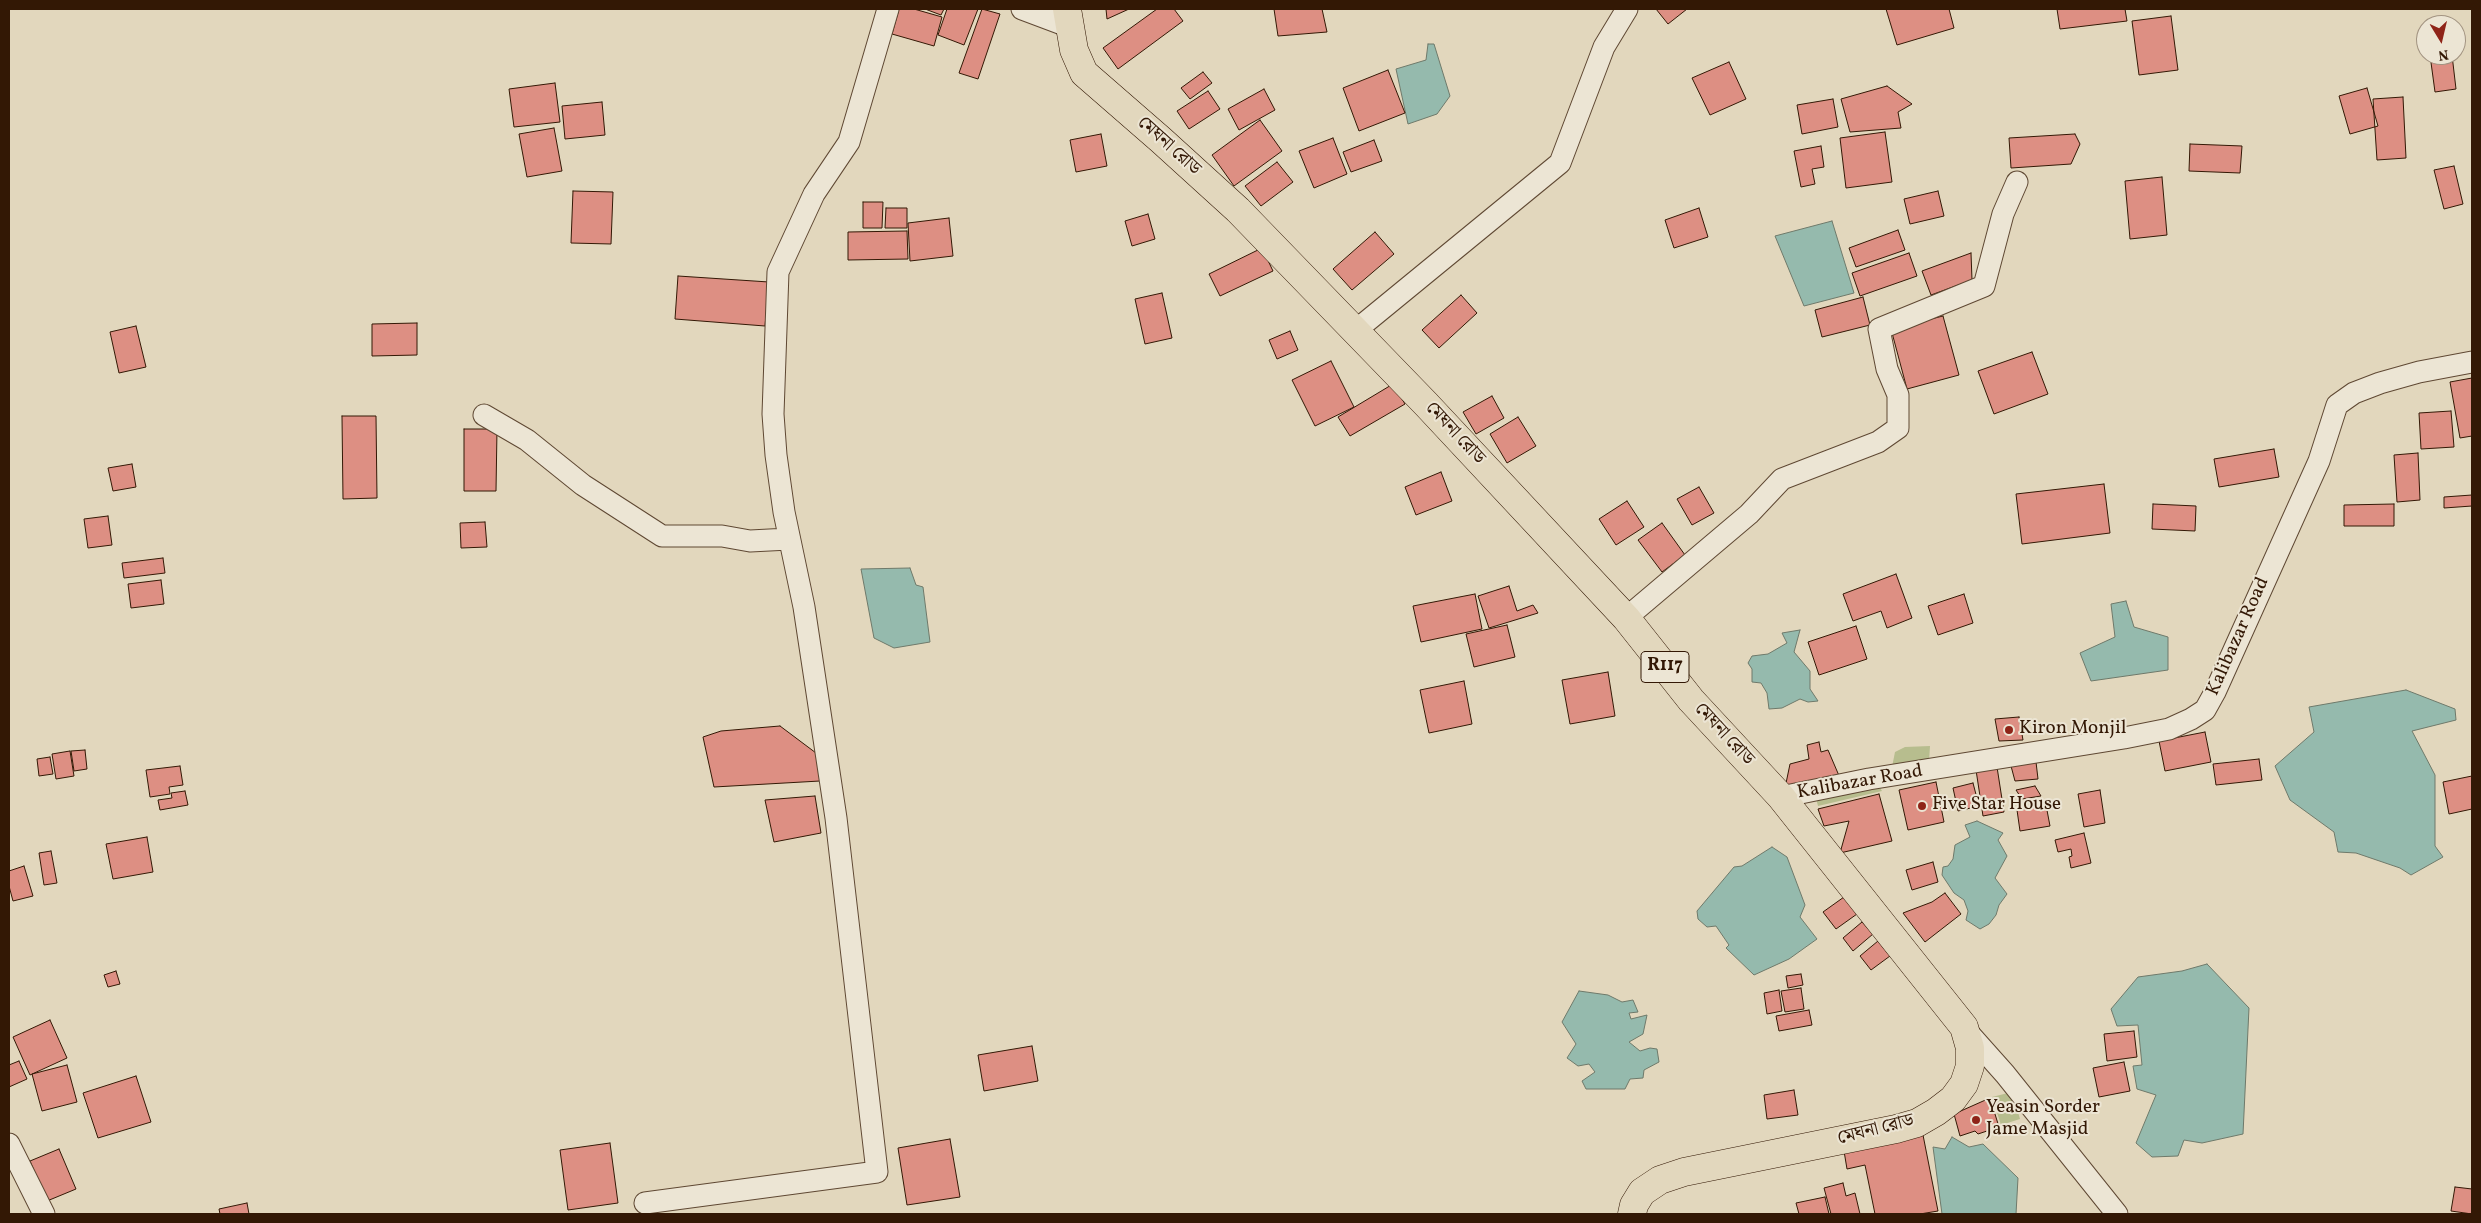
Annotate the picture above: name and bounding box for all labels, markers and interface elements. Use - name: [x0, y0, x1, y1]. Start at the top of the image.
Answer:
- north arrow: [2416, 15, 2466, 65]
- text: N: [2437, 44, 2450, 64]
- street label: মেঘনা রোড: [1131, 113, 1205, 181]
- street label: মেঘনা রোড: [1419, 398, 1489, 470]
- street label: Kalibazar Road: [2203, 574, 2275, 700]
- road number: R117: [1641, 652, 1689, 682]
- street label: মেঘনা রোড: [1688, 699, 1758, 771]
- place label: Kiron Monjil: [2019, 719, 2126, 741]
- marker: Kiron Monjil: [2003, 724, 2015, 736]
- street label: Kalibazar Road: [1795, 761, 1925, 805]
- place label: Five Star House: [1932, 795, 2061, 817]
- marker: Five Star House: [1916, 800, 1928, 812]
- place label: Yeasin Sorder Jame Masjid: [1986, 1098, 2100, 1142]
- street label: মেঘনা রোড: [1836, 1111, 1916, 1151]
- marker: Yeasin Sorder Jame Masjid: [1970, 1114, 1982, 1126]

